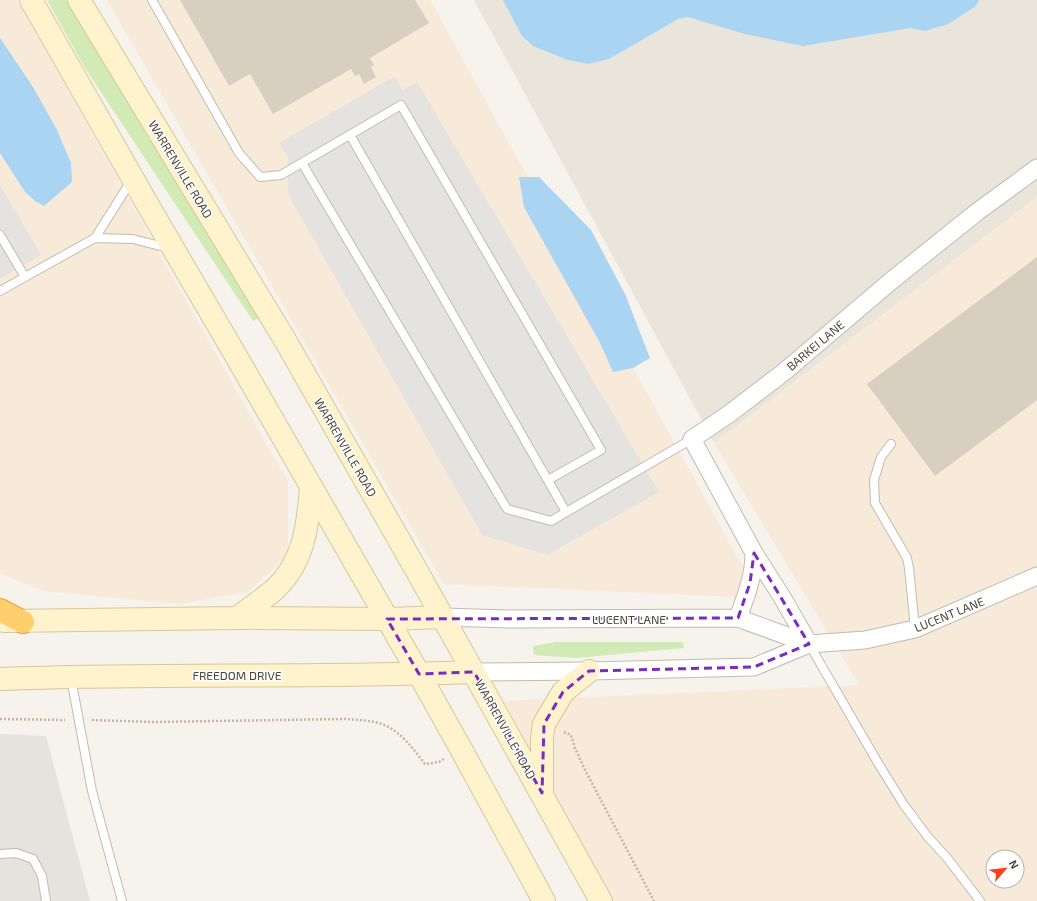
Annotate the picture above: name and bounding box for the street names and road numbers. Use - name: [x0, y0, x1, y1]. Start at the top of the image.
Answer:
- street label: WARRENVILLE ROAD: [146, 118, 216, 220]
- street label: BARKEI LANE: [783, 317, 847, 373]
- street label: WARRENVILLE ROAD: [312, 395, 380, 499]
- street label: LUCENT LANE: [912, 594, 986, 634]
- street label: LUCENT LANE: [592, 612, 666, 626]
- street label: FREEDOM DRIVE: [192, 668, 282, 682]
- street label: WARRENVILLE ROAD: [473, 677, 539, 781]

